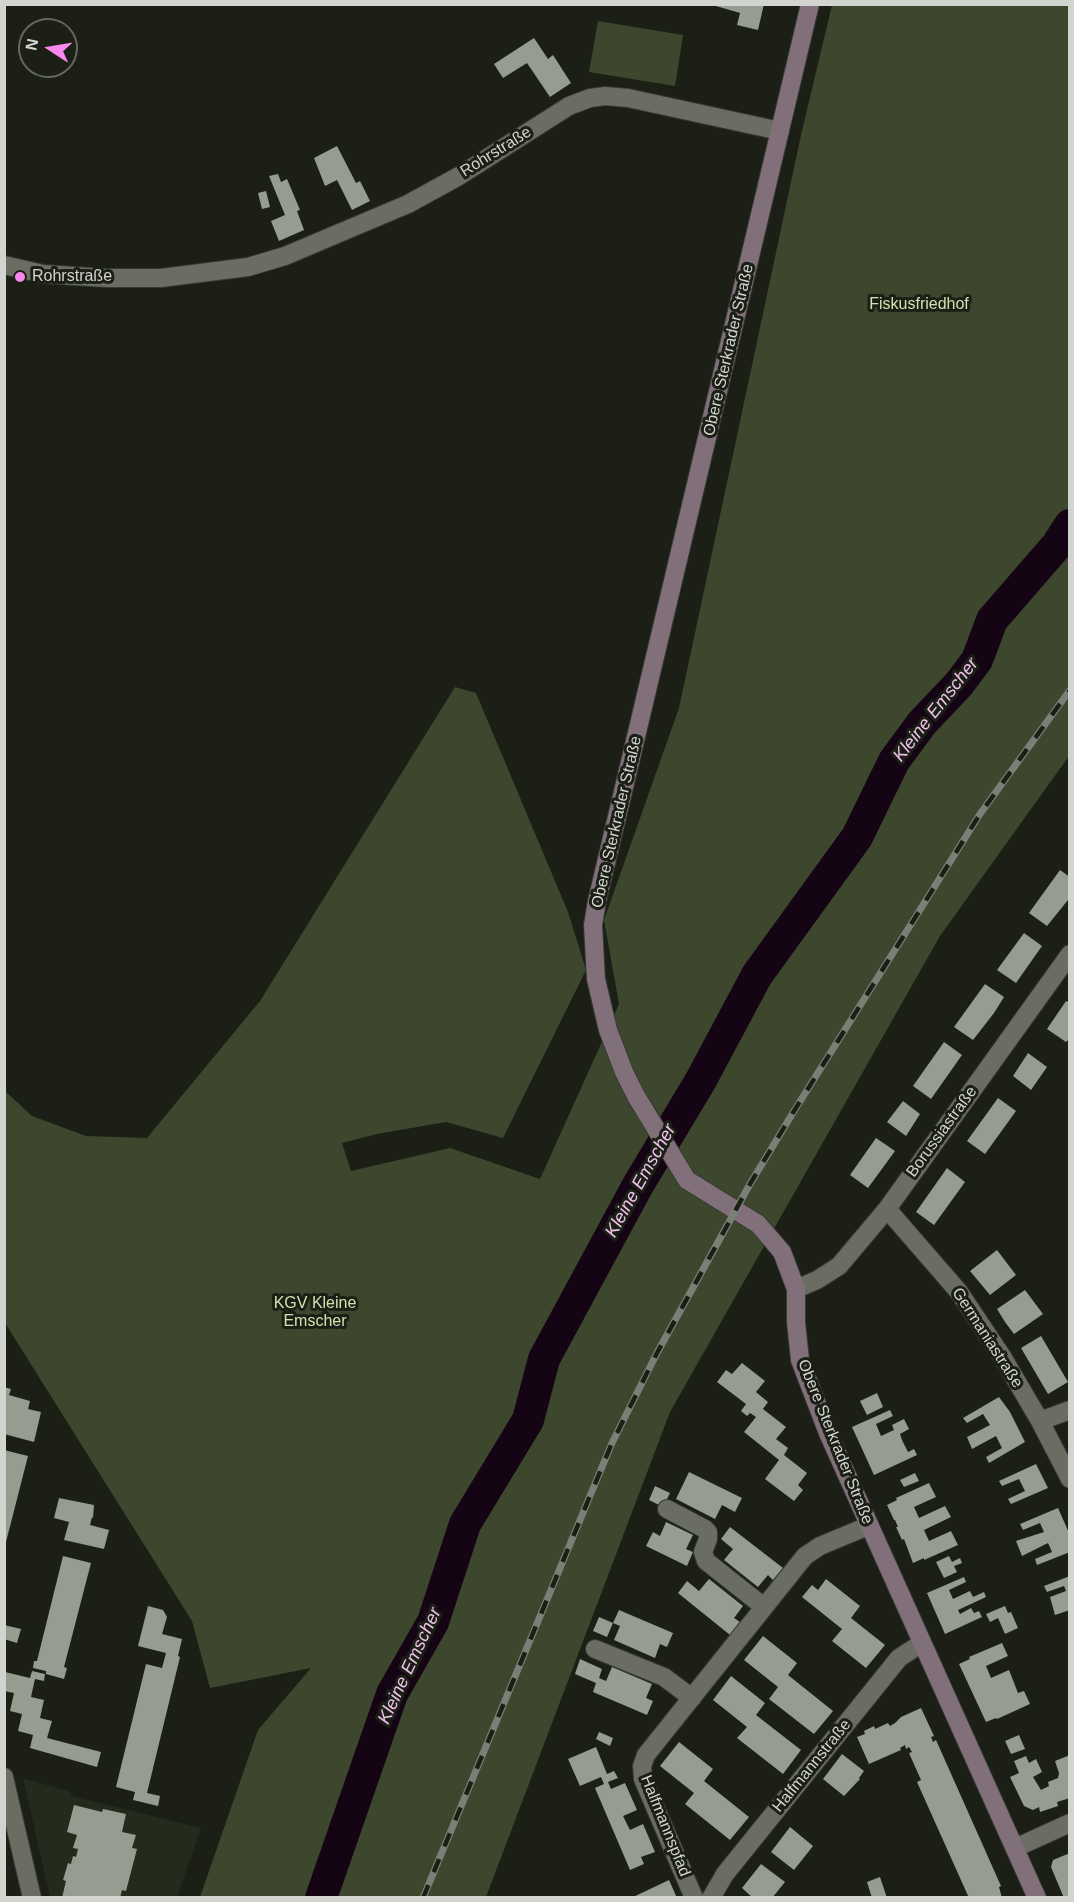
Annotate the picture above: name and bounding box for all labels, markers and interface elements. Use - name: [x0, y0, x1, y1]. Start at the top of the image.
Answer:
- north arrow: [18, 18, 78, 78]
- text: N: [22, 37, 41, 52]
- street label: Rohrstraße: [457, 123, 535, 181]
- street label: Obere Sterkrader Straße: [700, 262, 758, 438]
- place label: Rohrstraße: [32, 267, 112, 287]
- marker: Rohrstraße: [13, 270, 27, 284]
- park label: Fiskusfriedhof: [869, 295, 969, 315]
- water label: Kleine Emscher: [889, 654, 983, 766]
- street label: Obere Sterkrader Straße: [588, 734, 646, 910]
- street label: Borussiastraße: [903, 1083, 981, 1181]
- water label: Kleine Emscher: [601, 1121, 681, 1241]
- street label: Germaniastraße: [947, 1284, 1027, 1392]
- park label: KGV Kleine Emscher: [274, 1294, 356, 1332]
- street label: Obere Sterkrader Straße: [793, 1357, 877, 1527]
- water label: Kleine Emscher: [374, 1604, 446, 1728]
- street label: Halfmannstraße: [769, 1716, 855, 1816]
- street label: Halfmannspfad: [636, 1773, 694, 1879]

